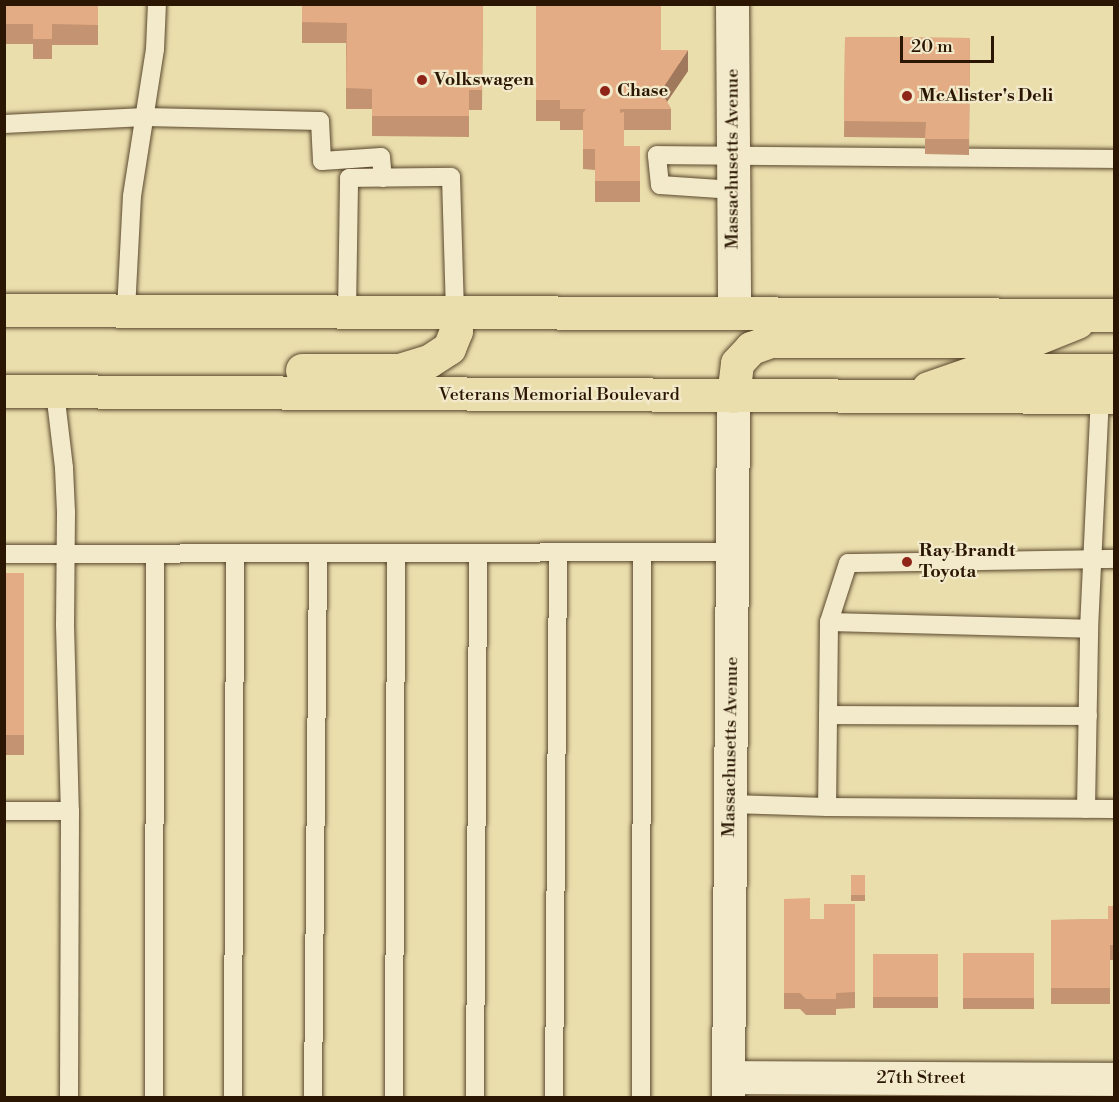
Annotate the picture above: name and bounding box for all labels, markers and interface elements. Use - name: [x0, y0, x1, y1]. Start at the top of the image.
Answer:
- scale bar: [903, 24, 998, 62]
- text: 20 m: [911, 35, 953, 58]
- place label: Volkswagen: [434, 69, 534, 91]
- street label: Massachusetts Avenue: [722, 69, 744, 249]
- marker: Volkswagen: [415, 73, 429, 87]
- place label: Chase: [617, 80, 668, 102]
- marker: Chase: [598, 84, 612, 98]
- place label: McAlister's Deli: [919, 85, 1053, 107]
- marker: McAlister's Deli: [900, 89, 914, 103]
- street label: Veterans Memorial Boulevard: [438, 384, 680, 406]
- place label: Ray Brandt Toyota: [919, 541, 1015, 584]
- marker: Ray Brandt Toyota: [900, 555, 914, 569]
- street label: Massachusetts Avenue: [719, 657, 743, 837]
- street label: 27th Street: [876, 1067, 966, 1089]

